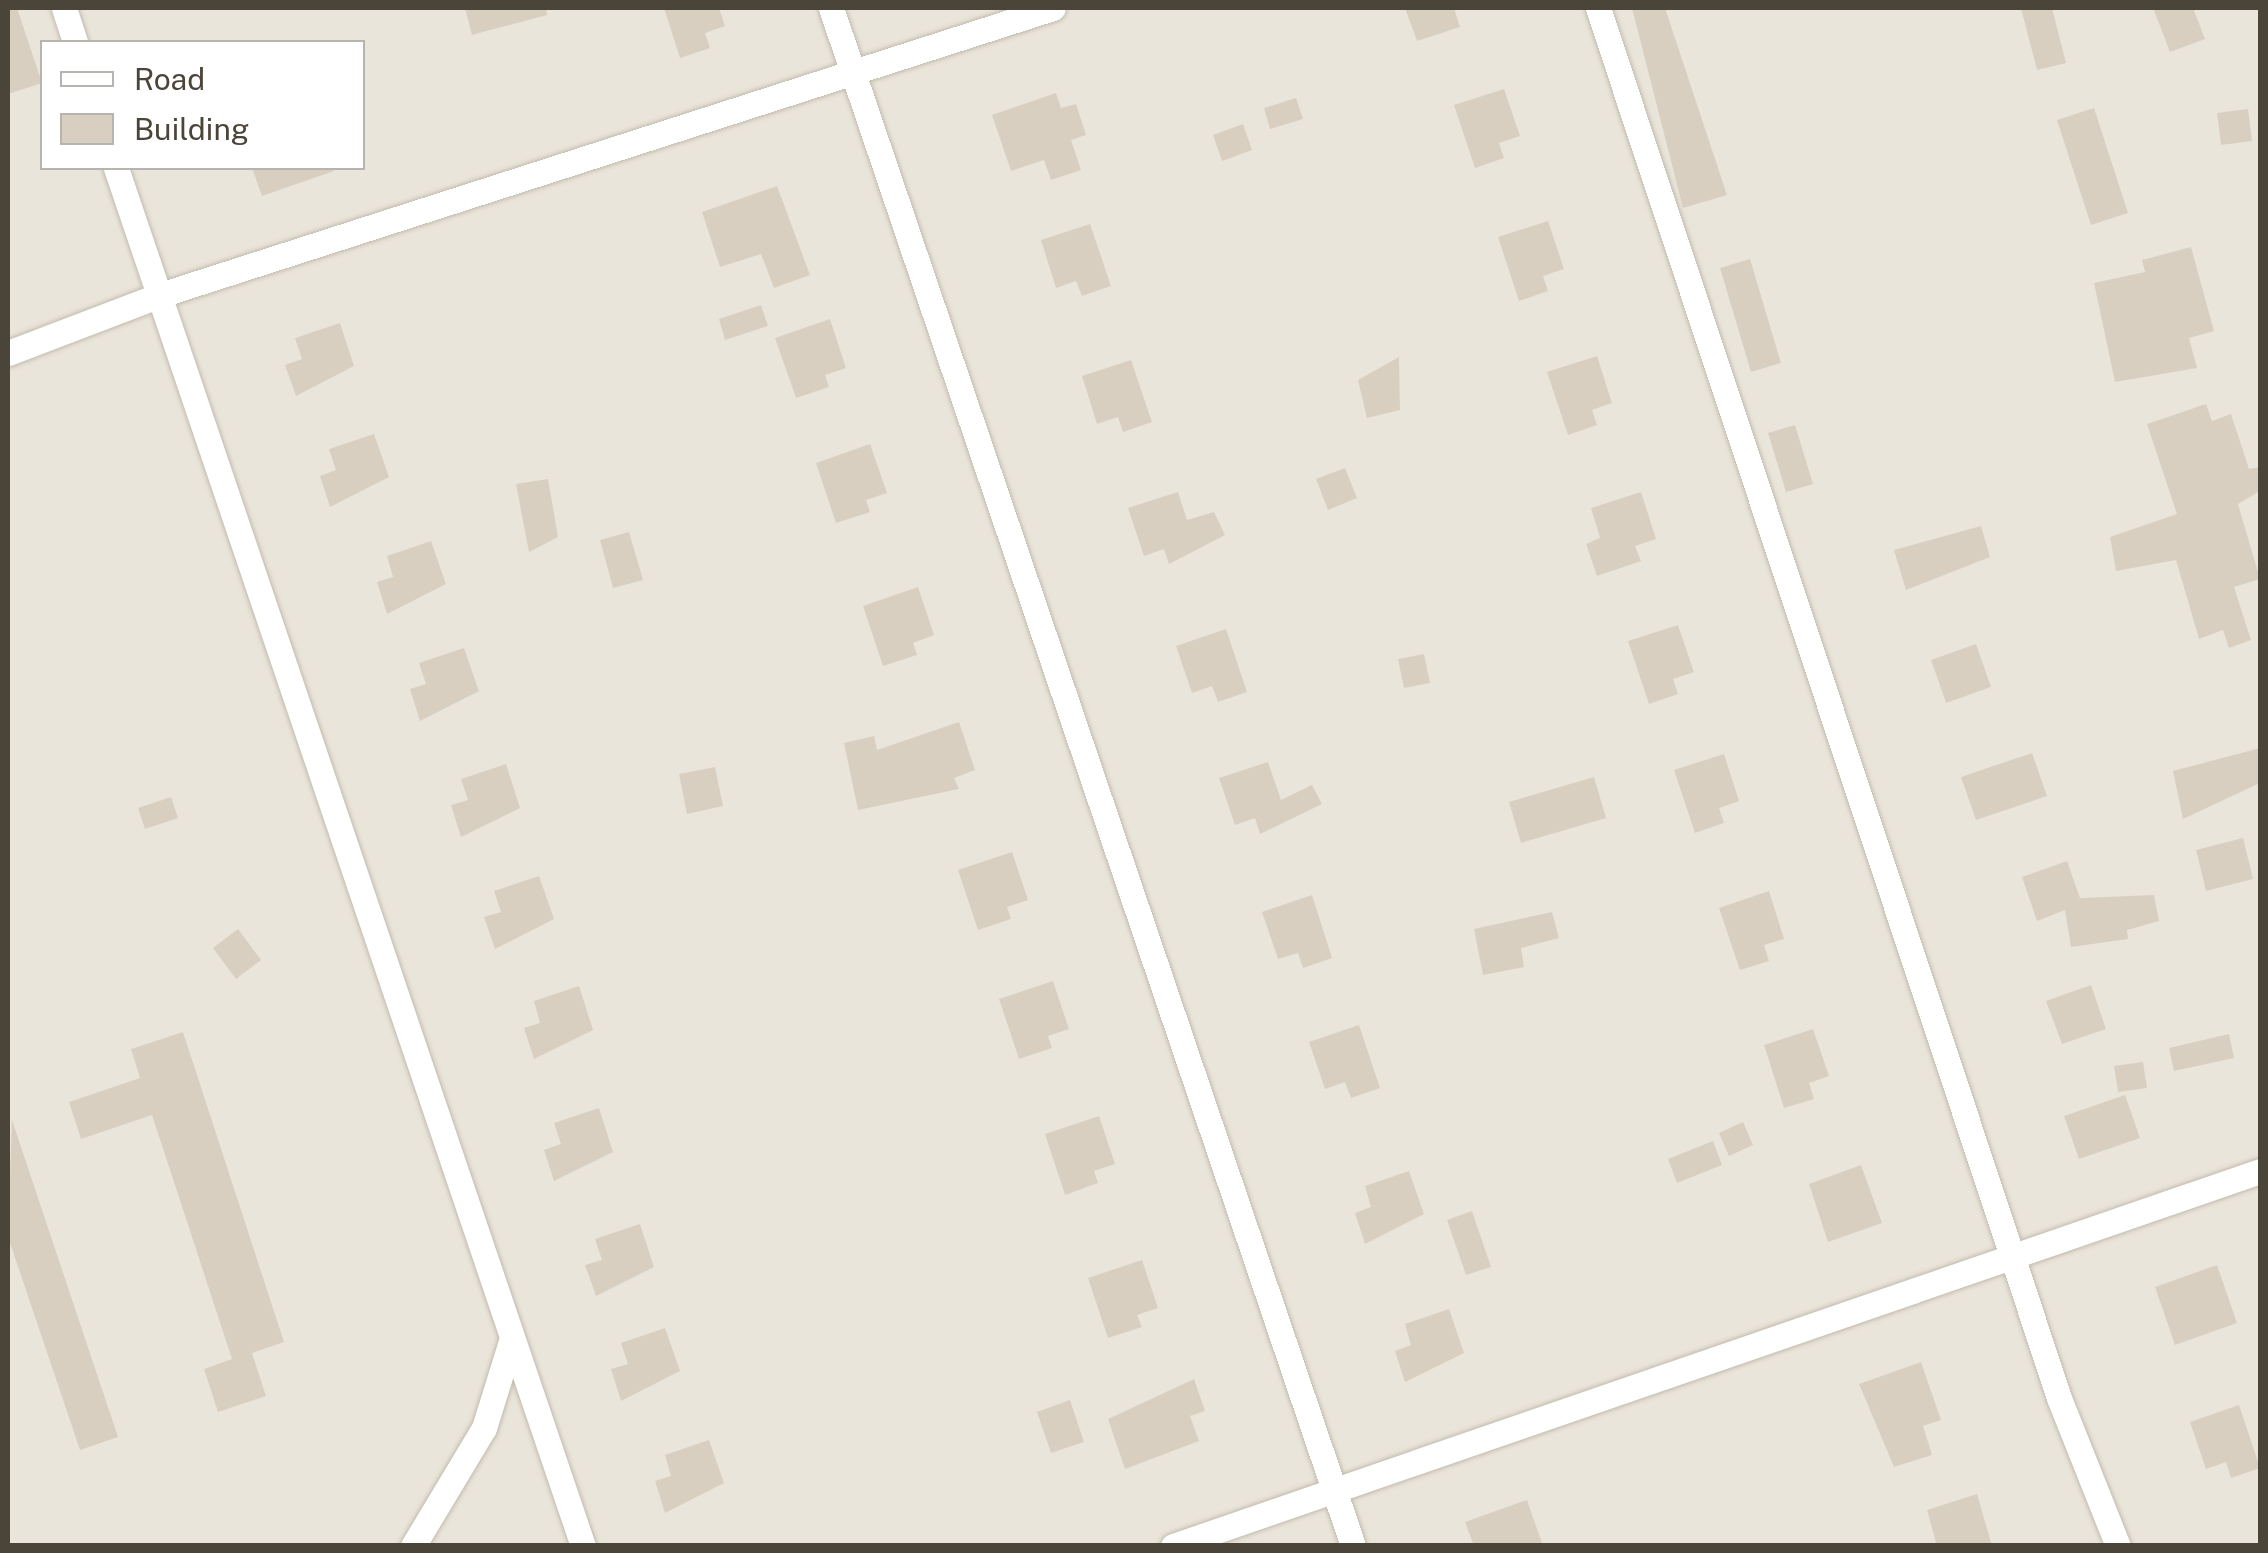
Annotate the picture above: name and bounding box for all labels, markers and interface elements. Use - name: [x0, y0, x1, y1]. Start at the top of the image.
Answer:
- legend: [40, 40, 365, 170]
- text: Road: [134, 61, 205, 97]
- text: Building: [134, 111, 249, 147]

